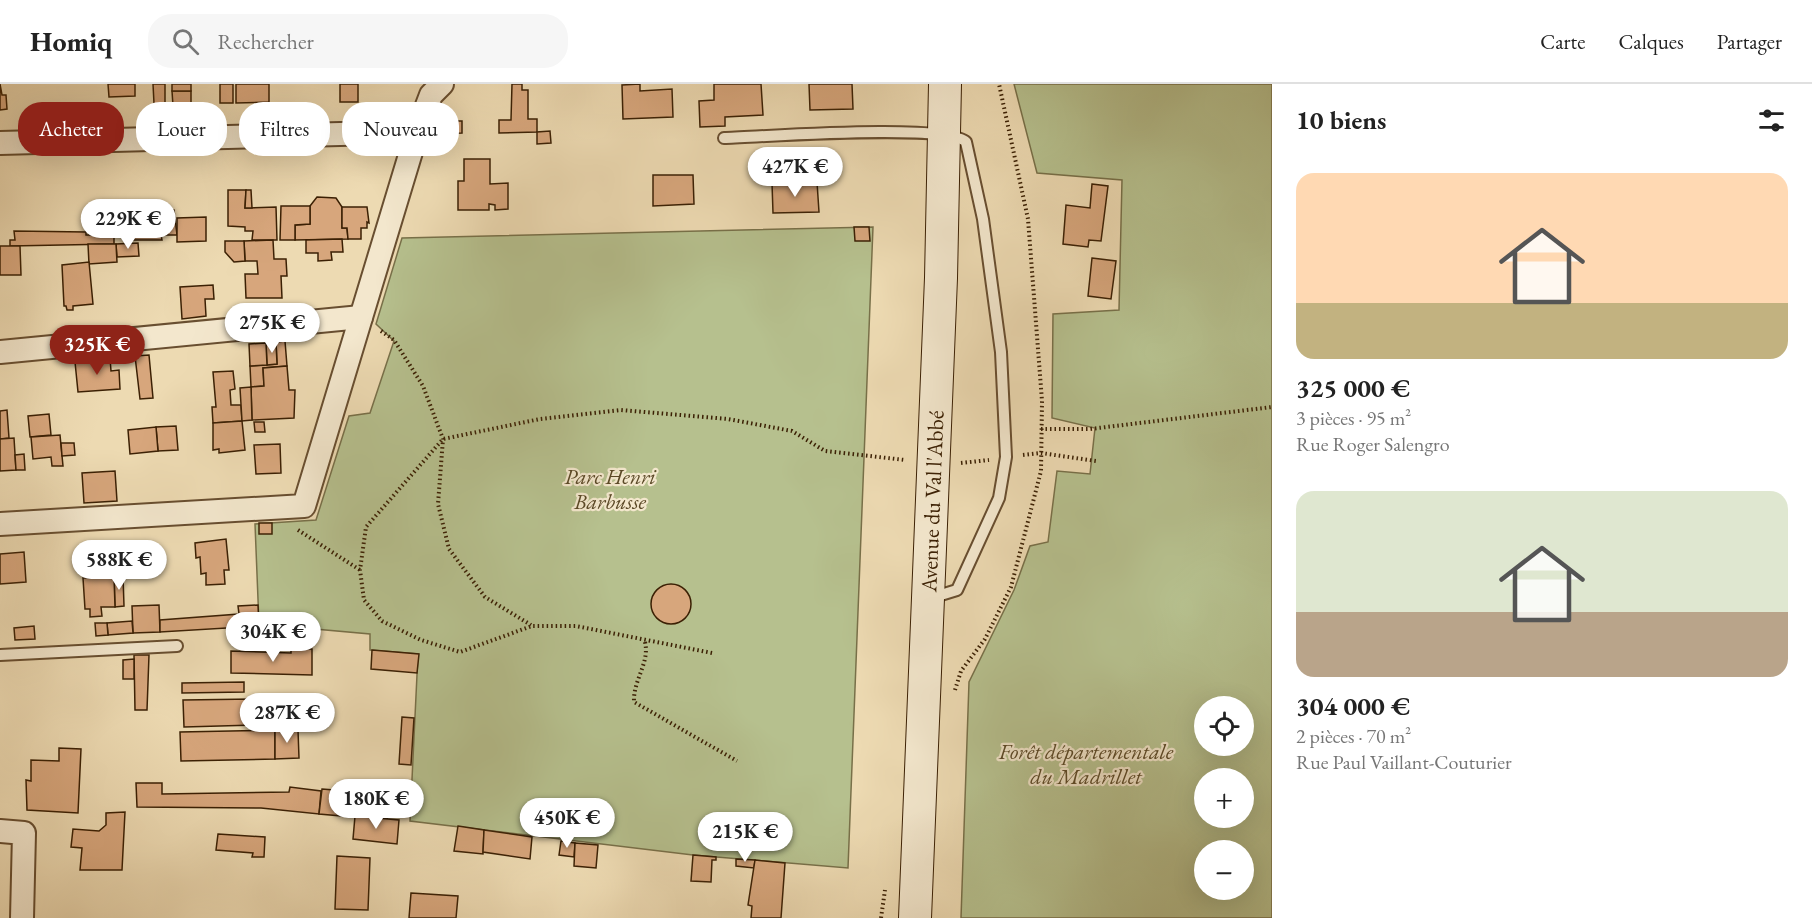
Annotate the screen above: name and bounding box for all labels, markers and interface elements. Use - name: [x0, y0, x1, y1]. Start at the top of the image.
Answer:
- search box: [148, 14, 568, 68]
- text: Homiq: [30, 23, 112, 59]
- icon: search: [169, 25, 202, 58]
- text: Rechercher: [217, 27, 314, 56]
- text: Carte: [1540, 28, 1585, 55]
- text: Calques: [1618, 28, 1684, 55]
- text: Partager: [1717, 28, 1782, 55]
- chip: Acheter: [18, 102, 124, 156]
- chip: Louer: [136, 102, 227, 156]
- chip: Filtres: [239, 102, 330, 156]
- chip: Nouveau: [342, 102, 459, 156]
- text: 10 biens: [1296, 103, 1386, 137]
- icon: filters: [1755, 104, 1788, 137]
- pin: 427K €: [746, 147, 844, 198]
- text: 427K €: [762, 153, 828, 179]
- pin: 229K €: [79, 199, 177, 250]
- text: 229K €: [95, 205, 161, 231]
- icon: home: [1488, 212, 1596, 320]
- pin: 275K €: [223, 303, 321, 354]
- text: 275K €: [239, 309, 305, 335]
- pin: 325K €: [48, 325, 146, 376]
- text: 325K €: [64, 331, 130, 357]
- text: 325 000 €: [1296, 371, 1410, 405]
- text: 3 pièces · 95 m²: [1296, 405, 1411, 431]
- street label: Avenue du Val l'Abbé: [914, 409, 950, 594]
- text: Rue Roger Salengro: [1296, 431, 1450, 457]
- park label: Parc Henri Barbusse: [564, 462, 657, 516]
- icon: home: [1488, 530, 1596, 638]
- pin: 588K €: [70, 540, 168, 591]
- text: 588K €: [86, 546, 152, 572]
- pin: 304K €: [224, 612, 322, 663]
- text: 304K €: [240, 618, 306, 644]
- text: 304 000 €: [1296, 689, 1410, 723]
- pin: 287K €: [238, 693, 336, 744]
- map controls: [1194, 696, 1254, 900]
- button: locate: [1194, 696, 1254, 756]
- text: 287K €: [254, 699, 320, 725]
- text: 2 pièces · 70 m²: [1296, 723, 1411, 749]
- park label: Forêt départementale du Madrillet: [998, 737, 1174, 791]
- text: Rue Paul Vaillant-Couturier: [1296, 749, 1512, 775]
- button: +: [1194, 768, 1254, 828]
- pin: 180K €: [327, 779, 425, 830]
- text: 180K €: [343, 785, 409, 811]
- pin: 450K €: [518, 798, 616, 849]
- text: 450K €: [534, 804, 600, 830]
- pin: 215K €: [696, 812, 794, 863]
- text: 215K €: [712, 818, 778, 844]
- button: −: [1194, 840, 1254, 900]

